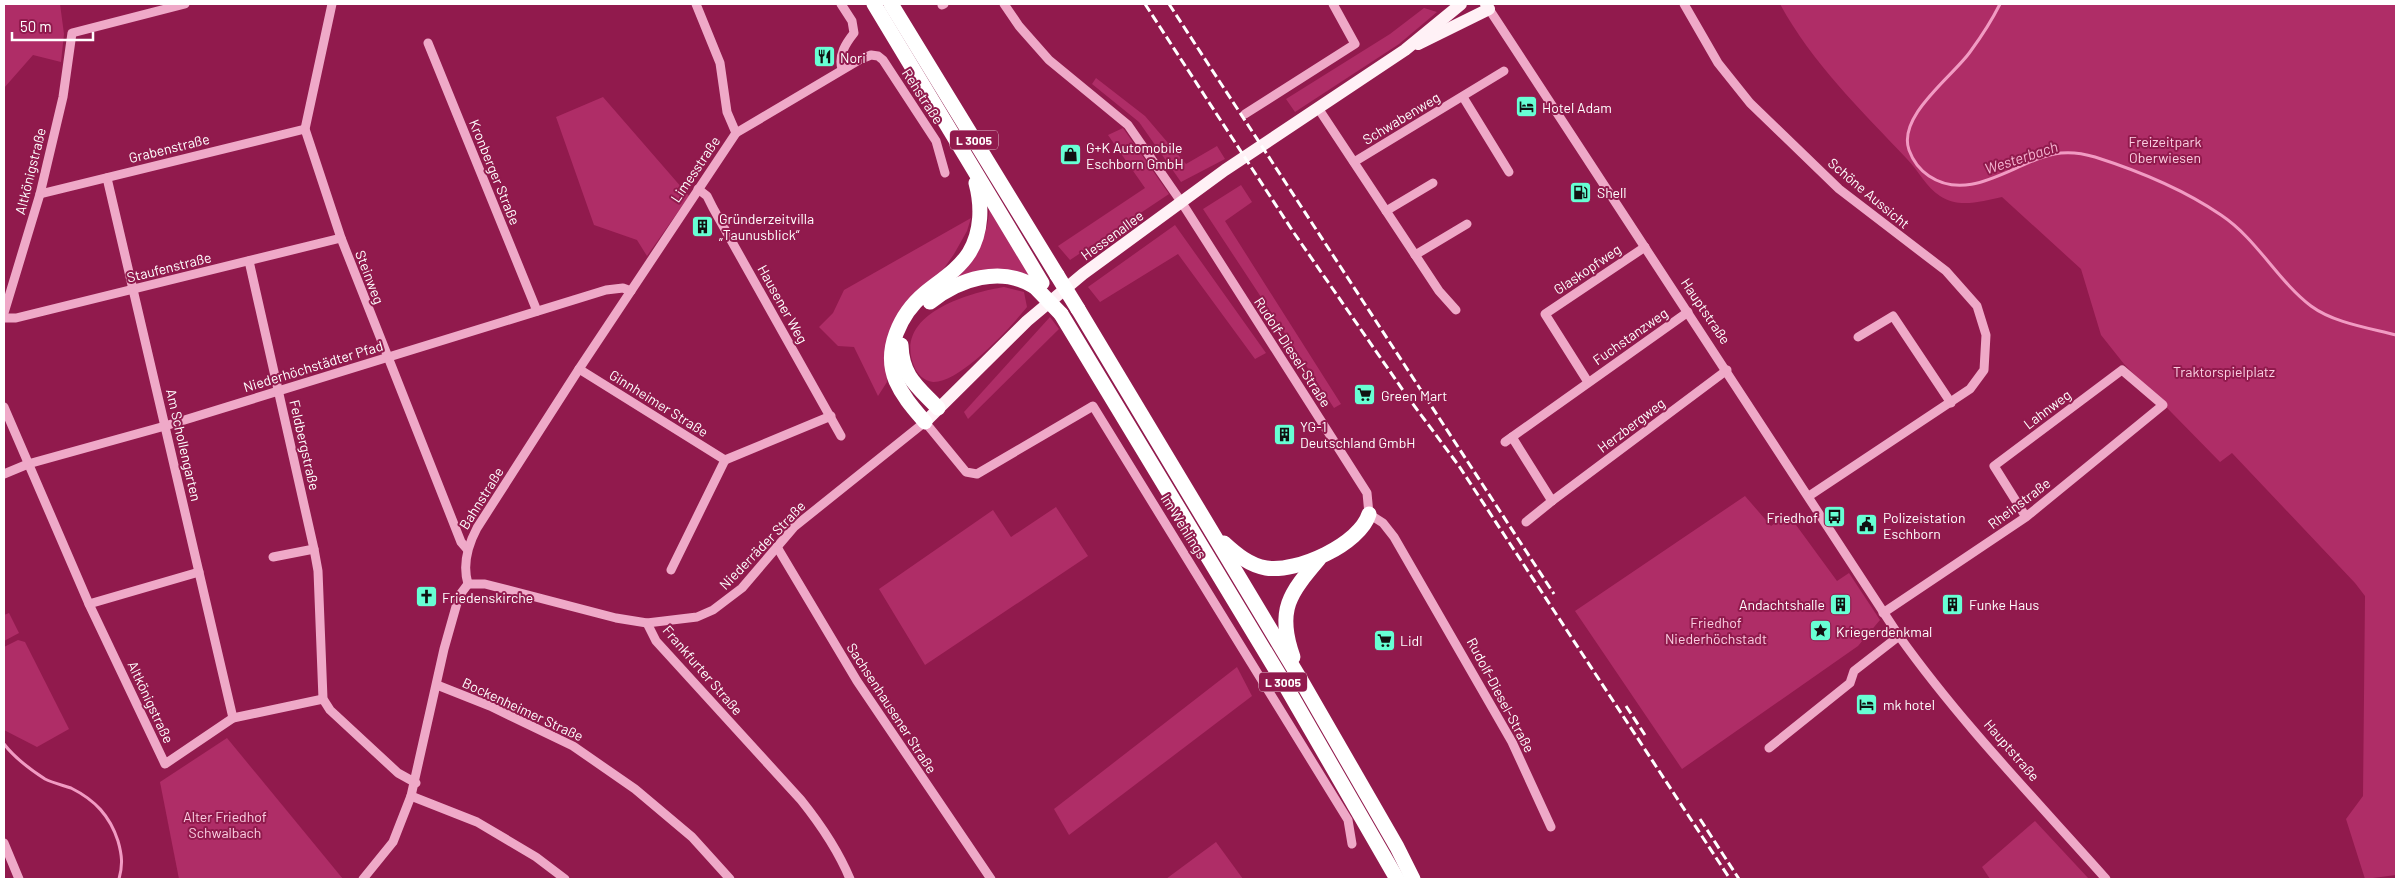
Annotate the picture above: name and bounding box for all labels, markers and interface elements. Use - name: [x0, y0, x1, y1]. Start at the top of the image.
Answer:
- scale bar: [12, 10, 94, 42]
- text: 50 m: [20, 17, 52, 35]
- restaurant icon: Nori: [812, 45, 836, 69]
- place label: Nori: [840, 49, 866, 66]
- street label: Rehstraße: [899, 65, 947, 127]
- street label: Schwabenweg: [1359, 88, 1443, 148]
- hotel icon: Hotel Adam: [1514, 95, 1538, 119]
- place label: Hotel Adam: [1542, 99, 1612, 116]
- street label: Kronberger Straße: [466, 117, 524, 227]
- street label: Altkönigstraße: [11, 126, 49, 216]
- street label: Grabenstraße: [127, 130, 211, 166]
- road number: L 3005: [950, 130, 998, 150]
- street label: Limesstraße: [667, 133, 723, 205]
- park label: Freizeitpark Oberwiesen: [2128, 133, 2202, 166]
- water label: Westerbach: [1982, 137, 2060, 177]
- place label: G+K Automobile Eschborn GmbH: [1086, 139, 1184, 172]
- shop icon: G+K Automobile Eschborn GmbH: [1058, 143, 1082, 167]
- street label: Schöne Aussicht: [1825, 154, 1913, 232]
- fuel station icon: Shell: [1569, 180, 1593, 204]
- place label: Shell: [1597, 184, 1627, 201]
- street label: Hessenallee: [1077, 207, 1147, 263]
- place label: Gründerzeitvilla „Taunusblick“: [719, 210, 814, 243]
- building icon: Gründerzeitvilla „Taunusblick“: [691, 214, 715, 238]
- street label: Glaskopfweg: [1550, 240, 1624, 298]
- street label: Staufenstraße: [125, 248, 213, 286]
- street label: Steinweg: [352, 248, 388, 306]
- street label: Hausener Weg: [754, 262, 812, 346]
- street label: Hauptstraße: [1678, 275, 1734, 347]
- street label: Rudolf-Diesel-Straße: [1251, 294, 1335, 410]
- street label: Fuchstanzweg: [1589, 304, 1671, 368]
- street label: Niederhöchstädter Pfad: [241, 337, 385, 395]
- park label: Traktorspielplatz: [2173, 363, 2275, 380]
- street label: Ginnheimer Straße: [606, 366, 712, 440]
- supermarket icon: Green Mart: [1353, 383, 1377, 407]
- street label: Lahnweg: [2020, 386, 2074, 432]
- street label: Am Schollengarten: [163, 387, 205, 503]
- place label: Green Mart: [1381, 387, 1447, 404]
- street label: Herzbergweg: [1594, 394, 1668, 456]
- street label: Feldbergstraße: [286, 398, 324, 492]
- place label: YG-1 Deutschland GmbH: [1300, 418, 1416, 451]
- building icon: YG-1 Deutschland GmbH: [1272, 422, 1296, 446]
- street label: Bahnstraße: [455, 464, 507, 532]
- street label: Rheinstraße: [1984, 474, 2054, 532]
- street label: Im Wehlings: [1157, 491, 1211, 562]
- street label: Niederräder Straße: [715, 497, 809, 593]
- bus stop icon: Friedhof: [1822, 505, 1846, 529]
- place label: Friedhof: [1766, 509, 1818, 526]
- place label: Polizeistation Eschborn: [1883, 509, 1965, 542]
- public building icon: Polizeistation Eschborn: [1855, 513, 1879, 537]
- church icon: Friedenskirche: [414, 585, 438, 609]
- place label: Friedenskirche: [442, 589, 533, 606]
- building icon: Andachtshalle: [1829, 592, 1853, 616]
- building icon: Funke Haus: [1941, 592, 1965, 616]
- place label: Andachtshalle: [1739, 596, 1825, 613]
- place label: Funke Haus: [1969, 596, 2040, 613]
- park label: Friedhof Niederhöchstadt: [1665, 614, 1767, 647]
- place icon: Kriegerdenkmal: [1808, 619, 1832, 643]
- street label: Frankfurter Straße: [659, 622, 747, 718]
- place label: Kriegerdenkmal: [1836, 623, 1932, 640]
- supermarket icon: Lidl: [1372, 628, 1396, 652]
- place label: Lidl: [1400, 632, 1422, 649]
- street label: Rudolf-Diesel-Straße: [1464, 635, 1538, 755]
- street label: Sachsenhausener Straße: [844, 640, 940, 776]
- street label: Altkönigstraße: [125, 658, 177, 746]
- road number: L 3005: [1259, 672, 1307, 692]
- street label: Bockenheimer Straße: [460, 674, 586, 744]
- hotel icon: mk hotel: [1855, 692, 1879, 716]
- place label: mk hotel: [1883, 696, 1935, 713]
- street label: Hauptstraße: [1981, 716, 2043, 784]
- park label: Alter Friedhof Schwalbach: [183, 808, 267, 841]

